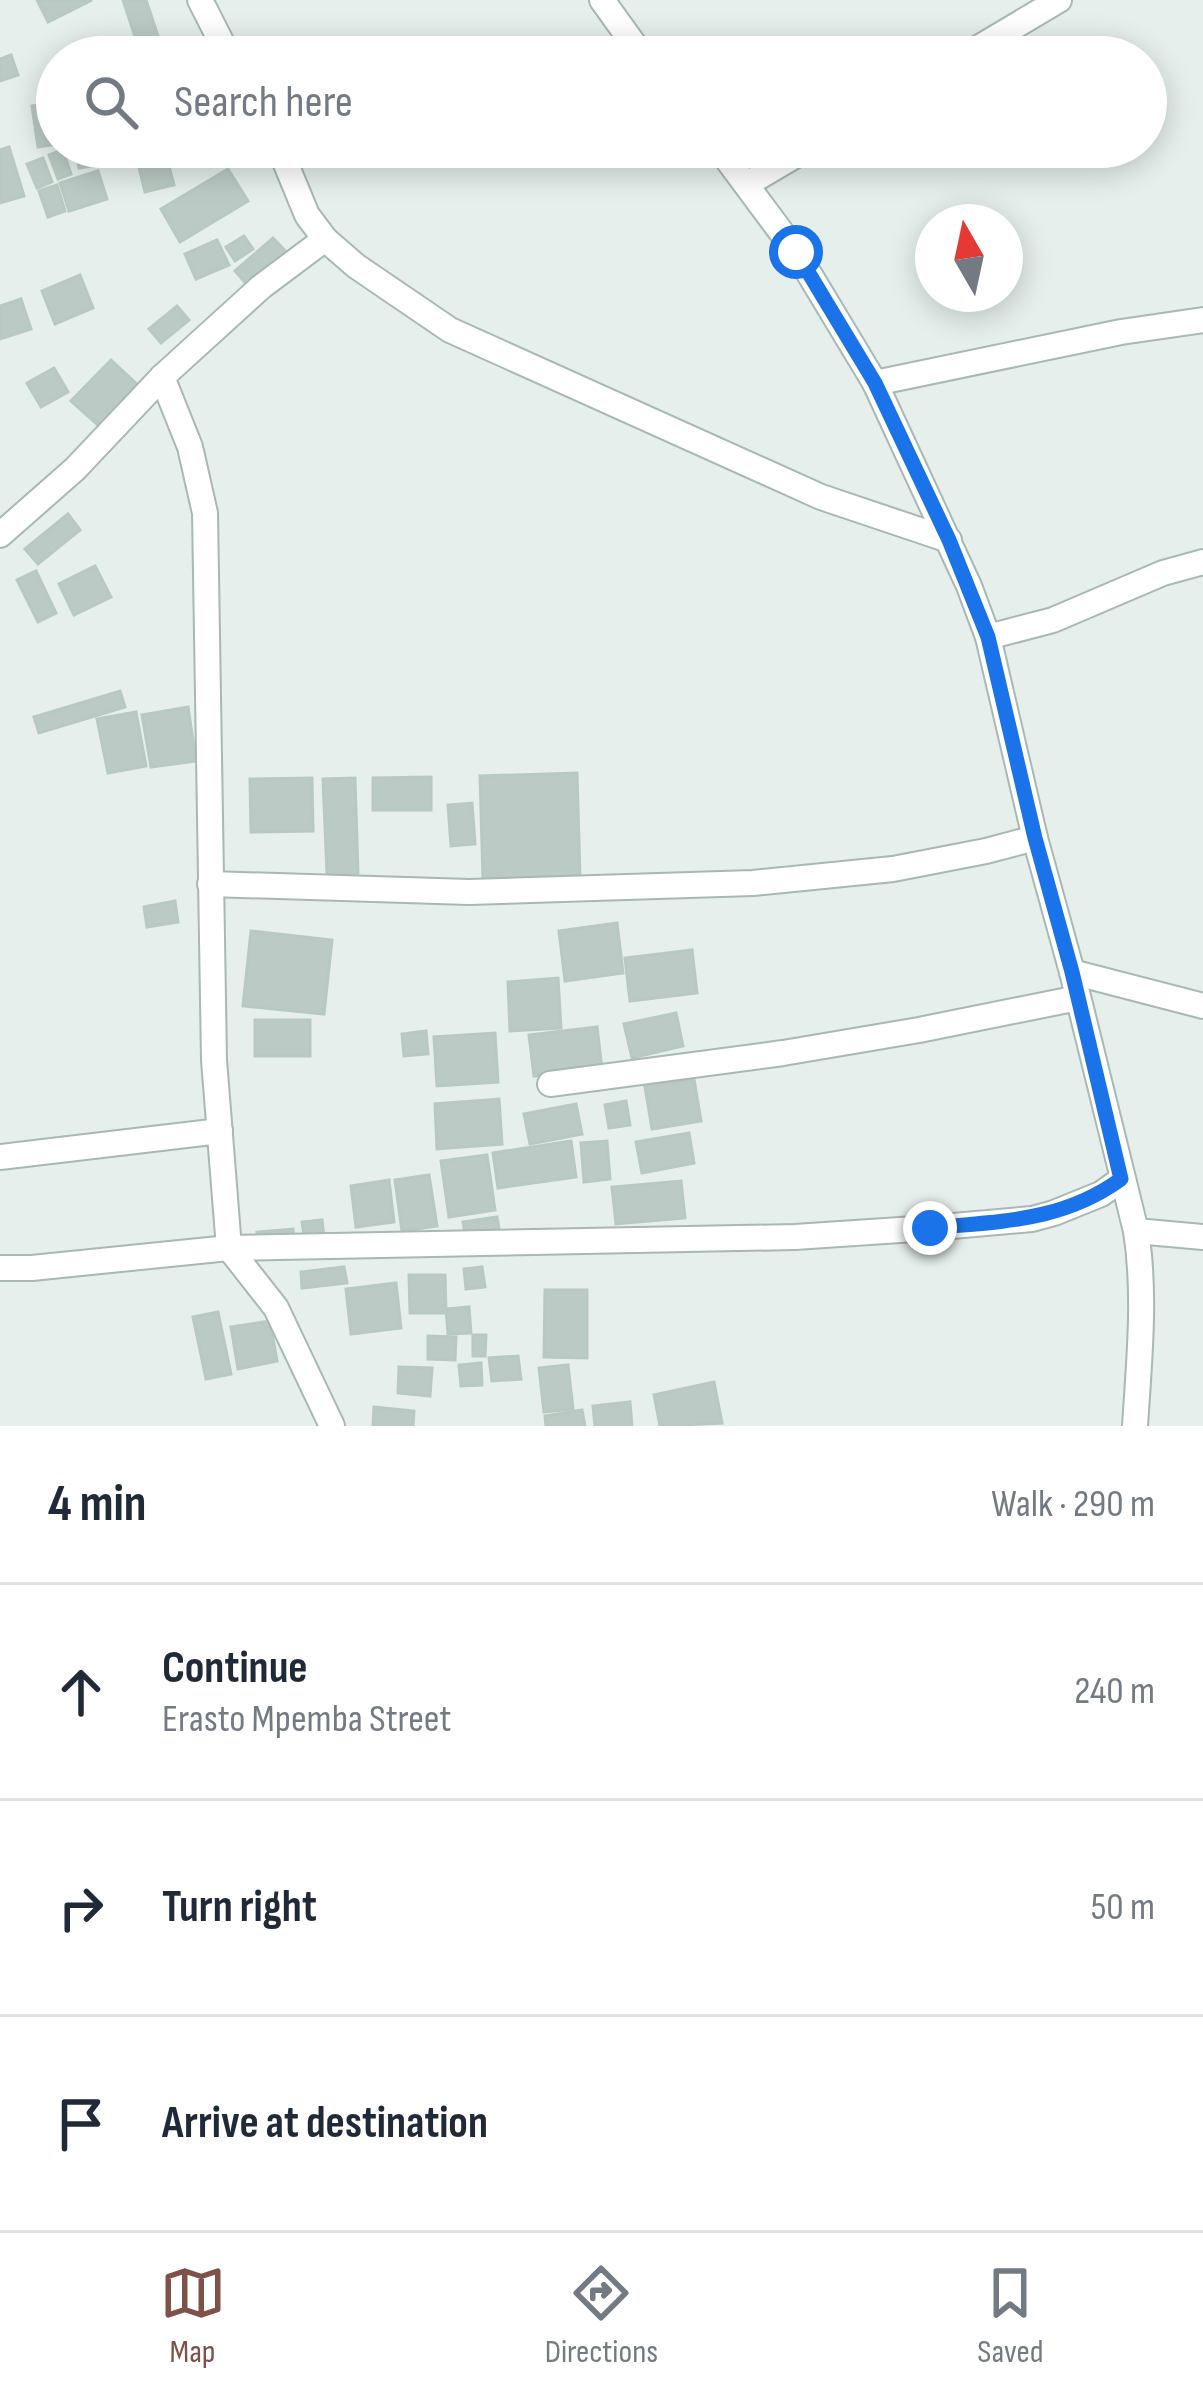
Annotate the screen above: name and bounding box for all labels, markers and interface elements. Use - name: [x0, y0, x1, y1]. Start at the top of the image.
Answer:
- search box: [36, 36, 1167, 168]
- icon: search: [78, 69, 144, 135]
- text: Search here: [174, 75, 353, 130]
- north arrow: [915, 204, 1023, 312]
- route start: [769, 225, 823, 279]
- route end: [903, 1201, 957, 1255]
- text: 4 min: [48, 1474, 147, 1535]
- text: Walk · 290 m: [991, 1481, 1155, 1528]
- text: Continue: [162, 1641, 308, 1696]
- icon: ahead: [48, 1659, 114, 1725]
- text: 240 m: [1074, 1668, 1155, 1715]
- text: Erasto Mpemba Street: [162, 1696, 451, 1743]
- icon: right: [48, 1875, 114, 1941]
- text: Turn right: [162, 1880, 317, 1935]
- text: 50 m: [1091, 1884, 1155, 1931]
- icon: arrive: [48, 2091, 114, 2157]
- text: Arrive at destination: [162, 2096, 488, 2151]
- tab: Map: [160, 2260, 226, 2372]
- tab: Directions: [545, 2260, 658, 2372]
- tab: Saved: [977, 2260, 1043, 2372]

